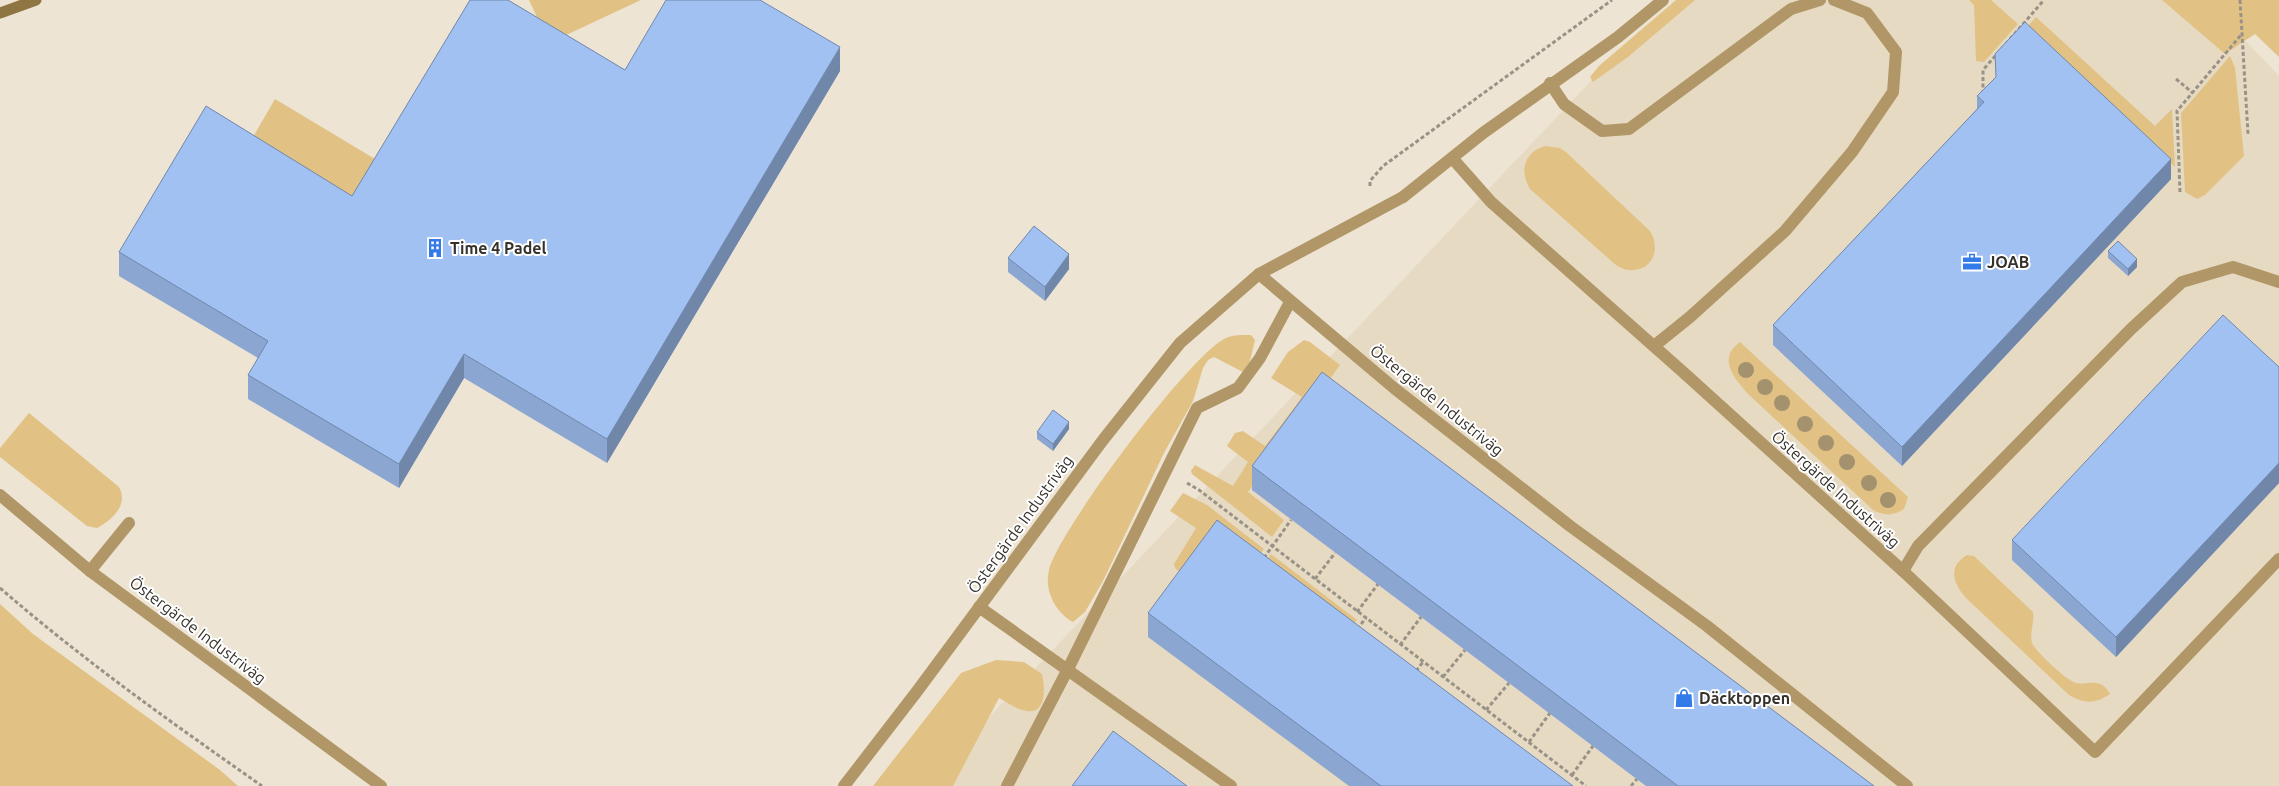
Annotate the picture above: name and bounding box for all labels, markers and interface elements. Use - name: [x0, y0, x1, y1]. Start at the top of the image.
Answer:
- building icon: Time 4 Padel: [424, 237, 446, 259]
- place label: Time 4 Padel: [450, 239, 546, 257]
- office icon: JOAB: [1961, 251, 1983, 273]
- place label: JOAB: [1987, 253, 2029, 271]
- street label: Östergärde Industriväg: [1367, 341, 1507, 459]
- street label: Östergärde Industriväg: [1768, 427, 1904, 551]
- street label: Östergärde Industriväg: [964, 452, 1076, 596]
- street label: Östergärde Industriväg: [126, 573, 270, 687]
- shop icon: Däcktoppen: [1673, 687, 1695, 709]
- place label: Däcktoppen: [1699, 689, 1790, 707]

